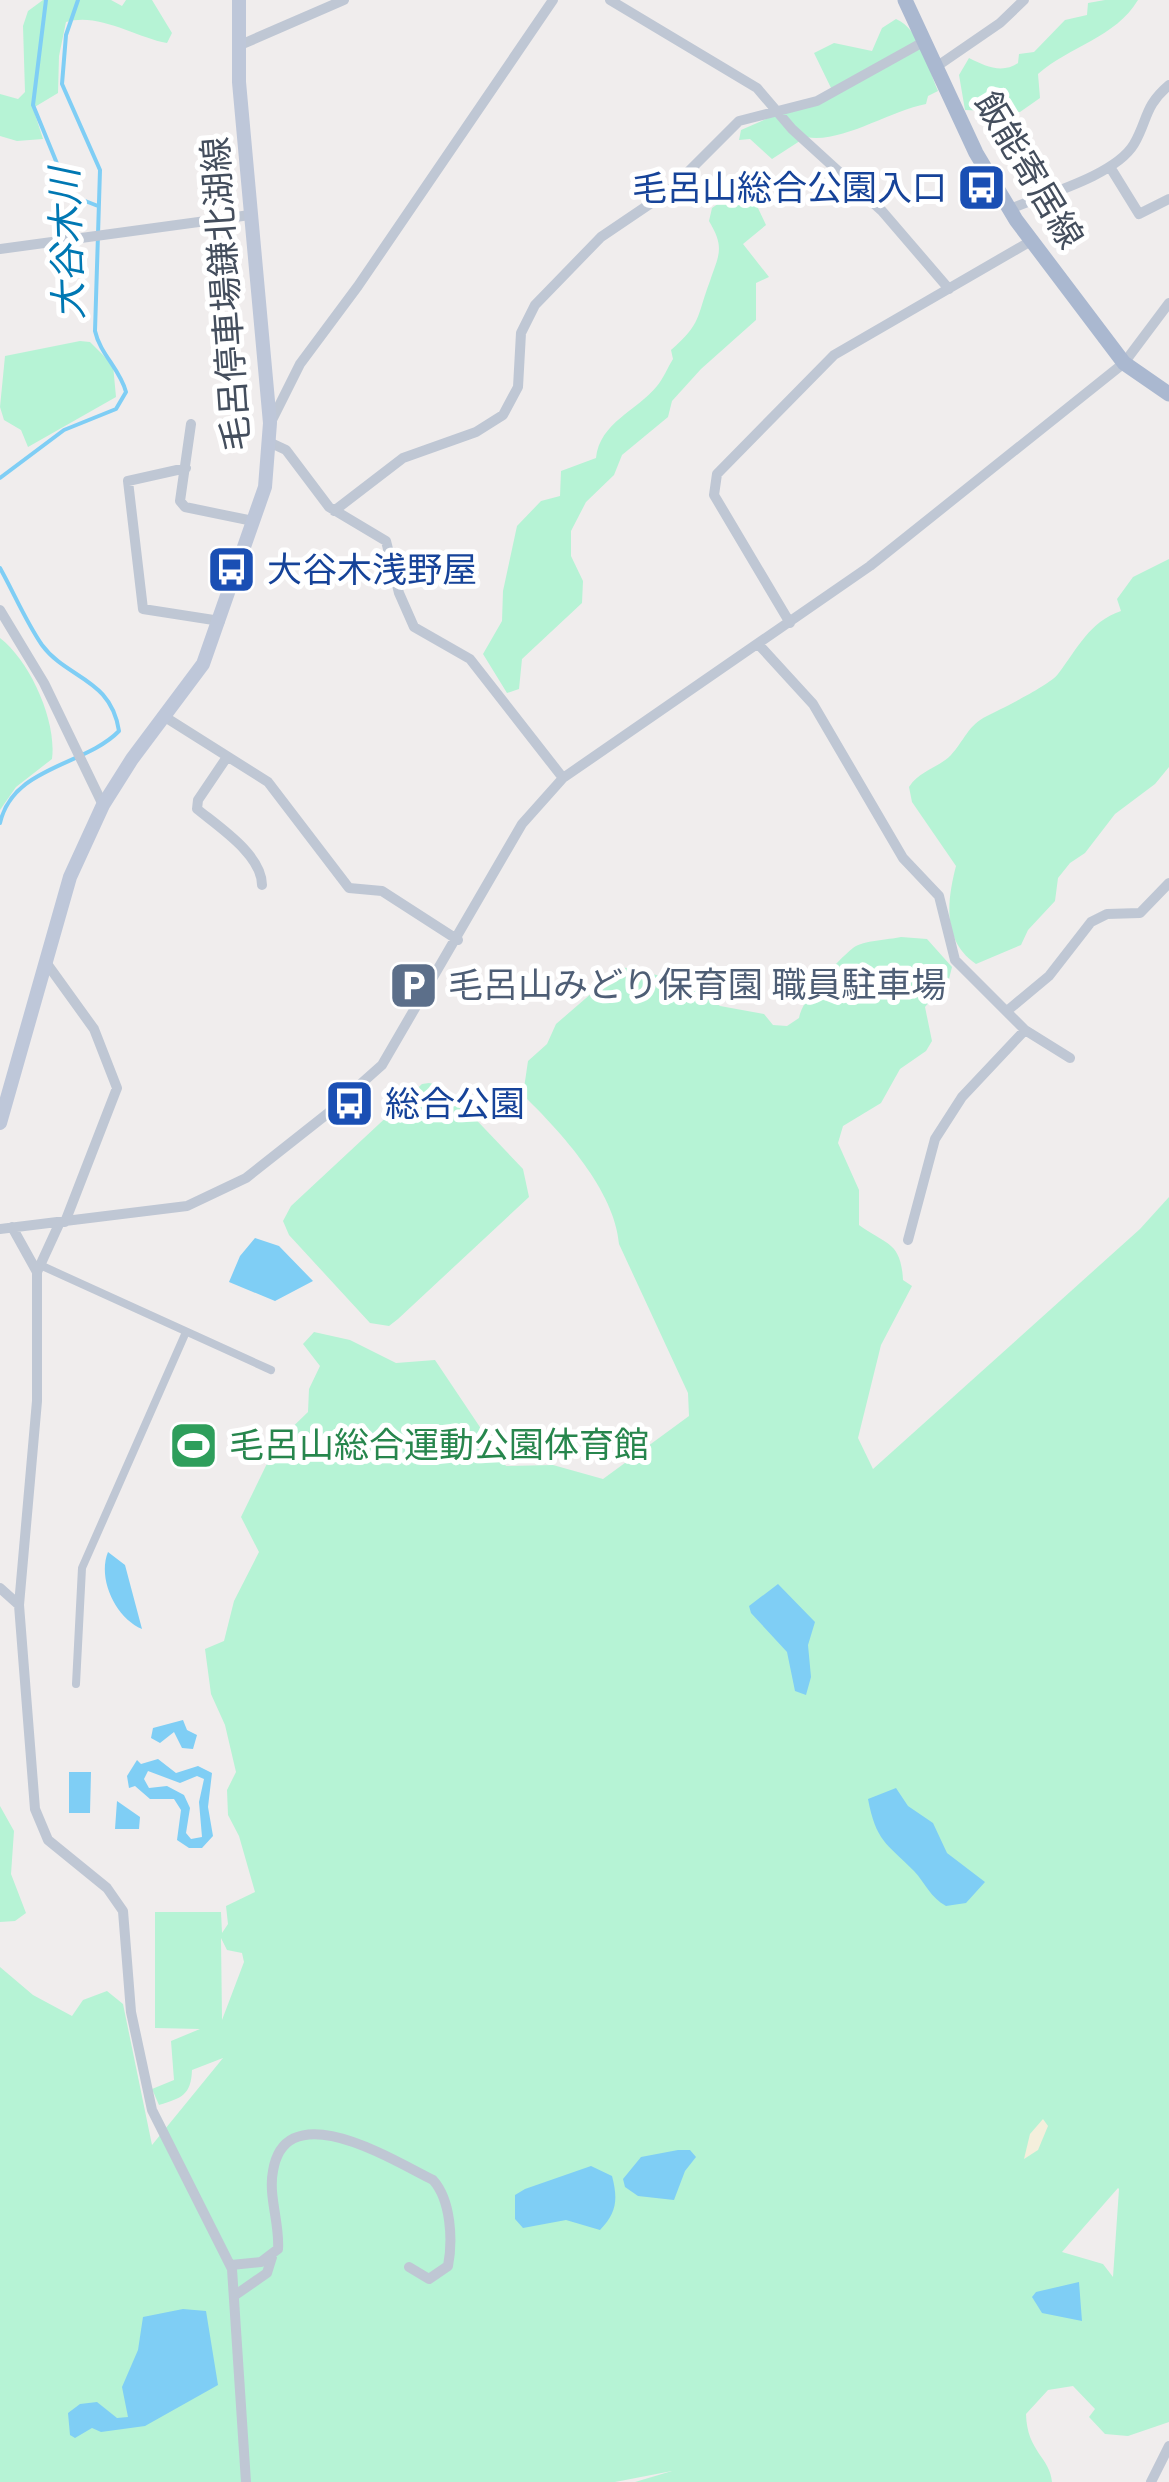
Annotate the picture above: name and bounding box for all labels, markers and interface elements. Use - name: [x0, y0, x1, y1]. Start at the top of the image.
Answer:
- street label: 飯能寄居線: [965, 83, 1095, 256]
- street label: 毛呂停車場鎌北湖線: [191, 135, 259, 453]
- bus stop icon: 毛呂山総合公園入口: [956, 162, 1008, 214]
- water label: 大谷木川: [38, 163, 93, 321]
- place label: 毛呂山総合公園入口: [632, 164, 947, 210]
- bus stop icon: 大谷木浅野屋: [206, 544, 258, 596]
- place label: 大谷木浅野屋: [267, 546, 477, 592]
- parking icon: 毛呂山みどり保育園 職員駐車場: [387, 959, 439, 1011]
- place label: 毛呂山みどり保育園 職員駐車場: [448, 961, 946, 1007]
- bus stop icon: 総合公園: [324, 1078, 376, 1130]
- place label: 総合公園: [385, 1080, 525, 1126]
- sports icon: 毛呂山総合運動公園体育館: [168, 1419, 220, 1471]
- place label: 毛呂山総合運動公園体育館: [229, 1421, 649, 1467]

